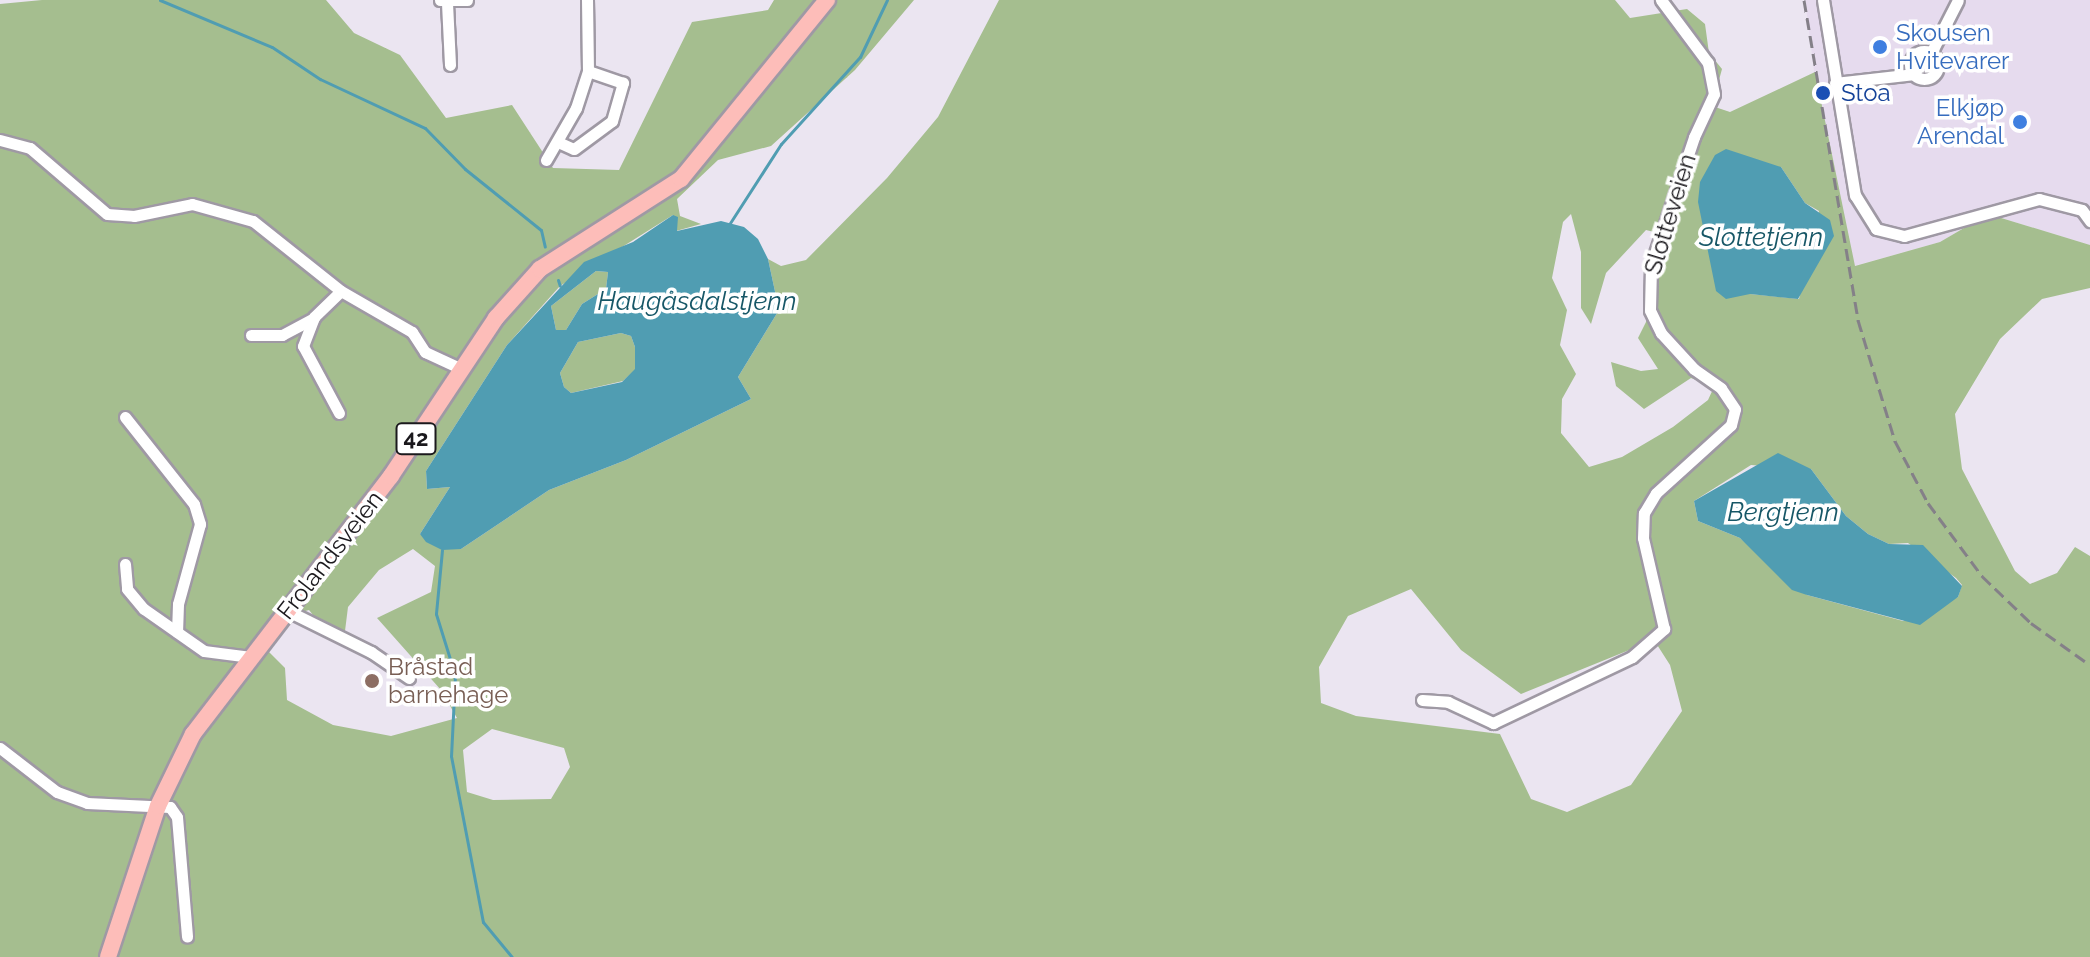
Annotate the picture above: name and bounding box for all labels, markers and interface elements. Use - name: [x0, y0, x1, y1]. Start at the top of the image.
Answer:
- place label: Skousen Hvitevarer: [1896, 19, 2009, 75]
- marker: Skousen Hvitevarer: [1871, 38, 1889, 56]
- place label: Stoa: [1841, 79, 1891, 107]
- marker: Stoa: [1812, 82, 1834, 104]
- place label: Elkjøp Arendal: [1917, 94, 2004, 150]
- marker: Elkjøp Arendal: [2011, 113, 2029, 131]
- street label: Slotteveien: [1638, 150, 1702, 278]
- water label: Slottetjenn: [1699, 222, 1823, 254]
- water label: Haugåsdalstjenn: [598, 286, 796, 318]
- road number: 42: [394, 421, 438, 457]
- street label: Frolandsveien: [271, 485, 389, 625]
- water label: Bergtjenn: [1727, 497, 1839, 529]
- place label: Bråstad barnehage: [388, 653, 508, 709]
- marker: Bråstad barnehage: [363, 672, 381, 690]

